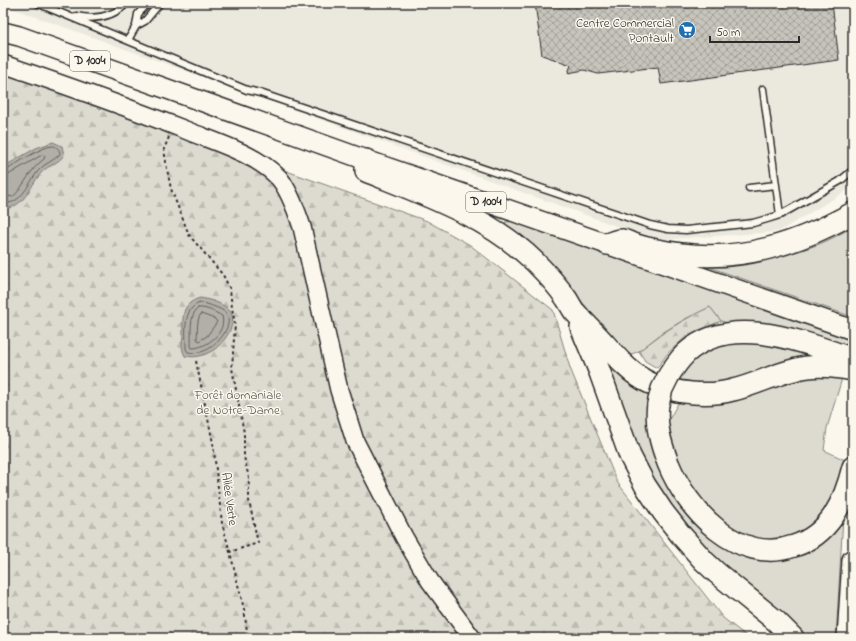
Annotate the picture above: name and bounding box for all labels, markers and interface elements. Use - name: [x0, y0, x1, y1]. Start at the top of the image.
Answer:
- place label: Centre Commercial Pontault: [576, 14, 675, 48]
- scale bar: [710, 18, 799, 44]
- supermarket icon: Centre Commercial Pontault: [677, 20, 697, 40]
- text: 50 m: [716, 24, 740, 42]
- road number: D 1004: [70, 51, 110, 71]
- road number: D 1004: [466, 192, 506, 212]
- park label: Forêt domaniale de Notre-Dame: [194, 386, 281, 420]
- street label: Allée Verte: [216, 471, 242, 527]

